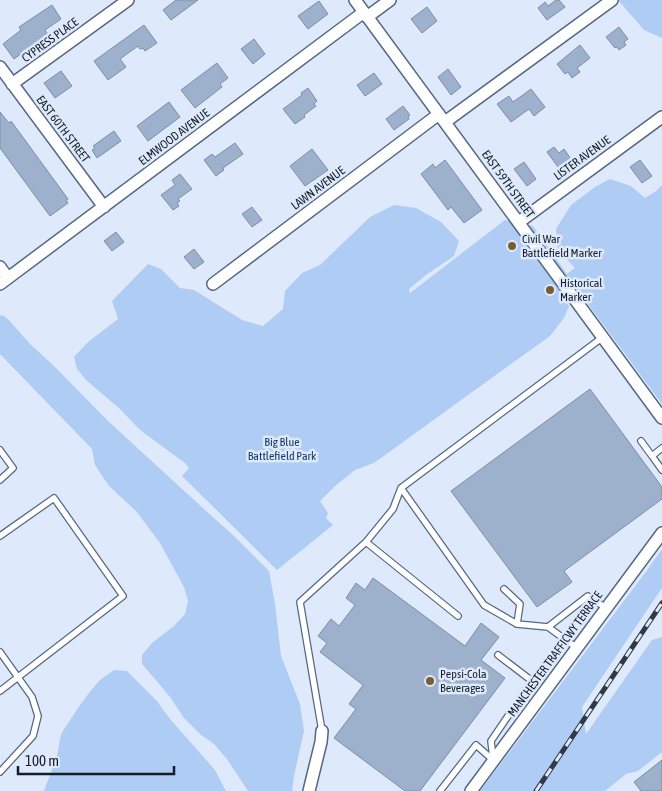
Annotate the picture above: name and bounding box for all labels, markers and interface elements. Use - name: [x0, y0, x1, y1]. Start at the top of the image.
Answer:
- street label: CYPRESS PLACE: [19, 15, 81, 65]
- street label: EAST 60TH STREET: [33, 93, 93, 166]
- street label: ELMWOOD AVENUE: [136, 106, 212, 168]
- street label: LISTER AVENUE: [551, 133, 613, 183]
- street label: EAST 59TH STREET: [479, 148, 538, 221]
- street label: LAWN AVENUE: [288, 163, 348, 213]
- place label: Civil War Battlefield Marker: [522, 232, 602, 260]
- marker: Civil War Battlefield Marker: [506, 240, 518, 252]
- place label: Historical Marker: [560, 276, 603, 304]
- marker: Historical Marker: [544, 284, 556, 296]
- park label: Big Blue Battlefield Park: [248, 435, 317, 463]
- street label: MANCHESTER TRAFFICWY TERRACE: [505, 589, 605, 719]
- place label: Pepsi-Cola Beverages: [440, 667, 487, 695]
- marker: Pepsi-Cola Beverages: [424, 675, 436, 687]
- scale bar: [18, 744, 174, 776]
- text: 100 m: [25, 752, 59, 769]

